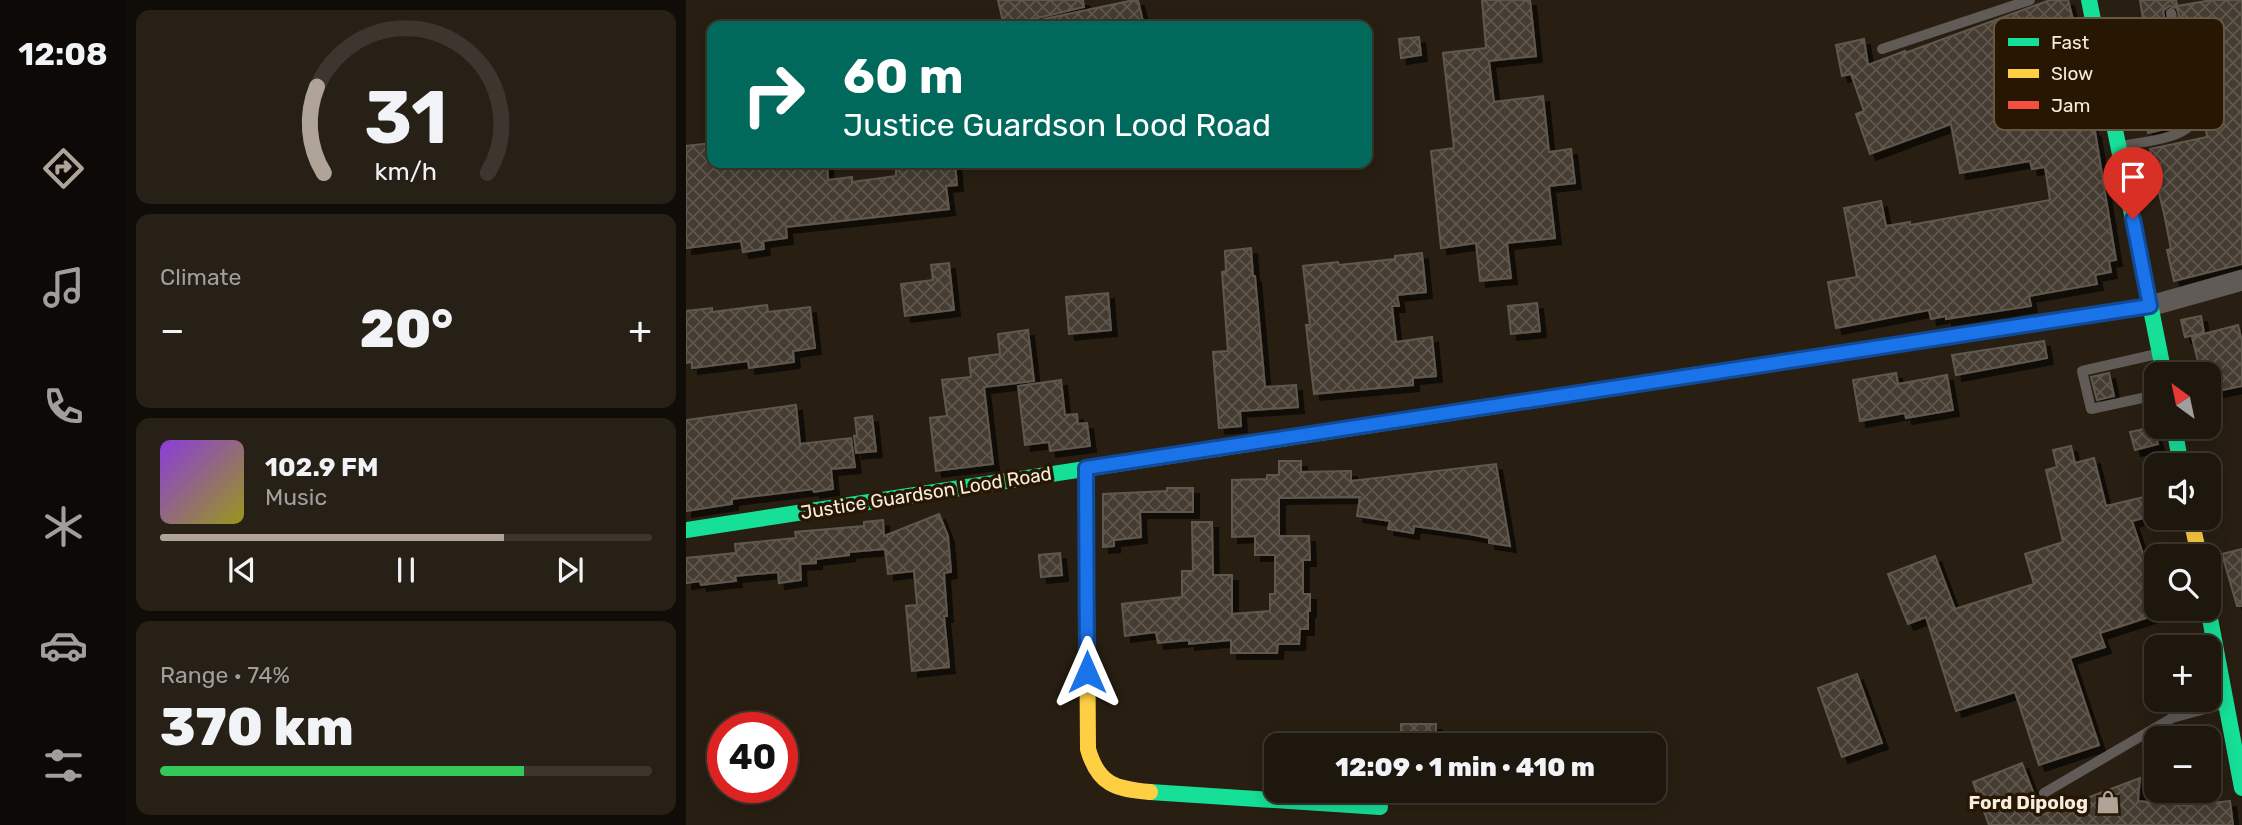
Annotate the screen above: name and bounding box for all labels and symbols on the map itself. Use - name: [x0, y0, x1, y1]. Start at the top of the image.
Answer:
- legend: [1994, 18, 2224, 130]
- text: Fast: [2051, 31, 2090, 54]
- text: Slow: [2051, 62, 2093, 85]
- text: Jam: [2051, 94, 2090, 117]
- pin: [2103, 147, 2163, 219]
- north arrow: [2144, 362, 2221, 439]
- street label: Justice Guardson Lood Road: [799, 462, 1053, 524]
- position arrow: [1050, 635, 1124, 709]
- speed limit sign: 40: [707, 712, 798, 803]
- shop icon: Ford Dipolog: [2094, 788, 2122, 816]
- place label: Ford Dipolog: [1969, 791, 2088, 814]

